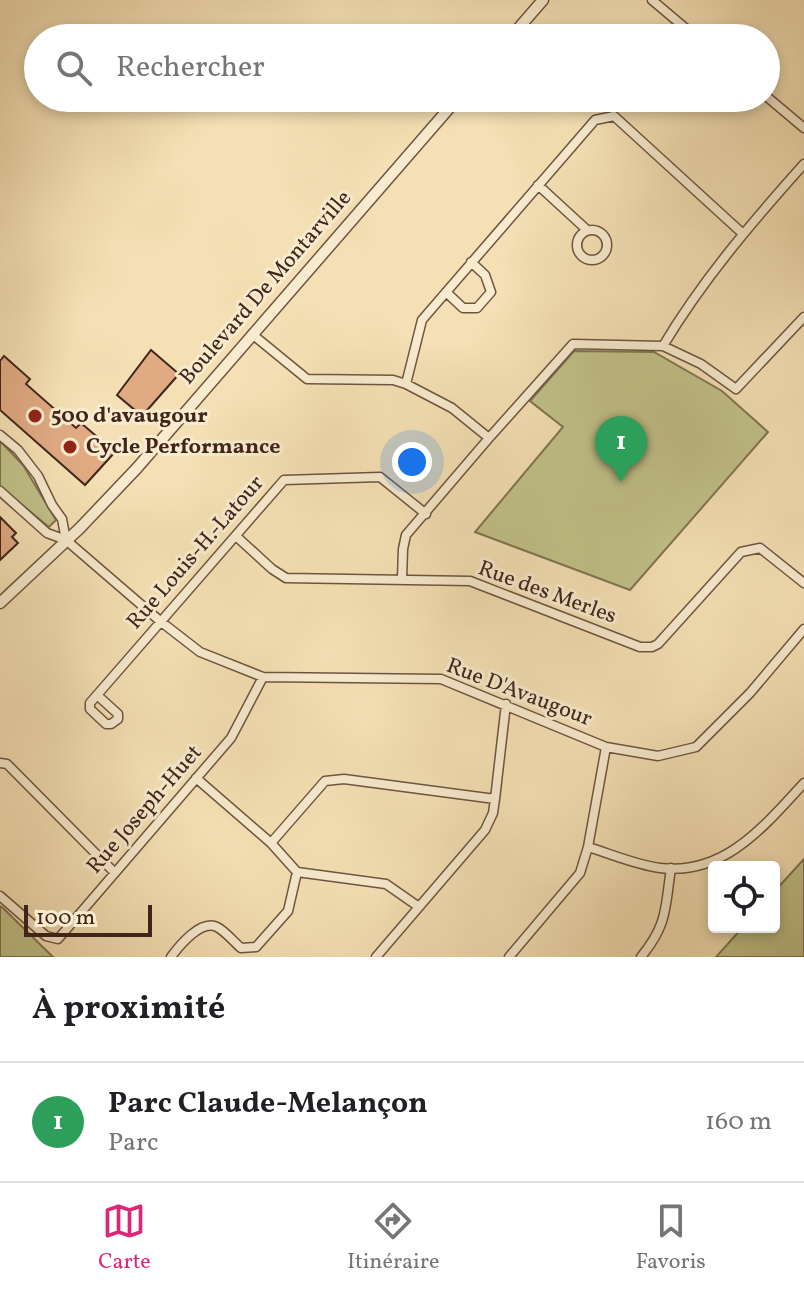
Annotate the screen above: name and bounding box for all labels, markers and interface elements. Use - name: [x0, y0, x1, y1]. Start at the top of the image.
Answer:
- search box: [24, 24, 780, 112]
- icon: search: [52, 46, 96, 90]
- text: Rechercher: [116, 47, 265, 89]
- street label: Boulevard De Montarville: [173, 184, 359, 392]
- place label: 500 d'avaugour: [51, 401, 208, 432]
- marker: 500 d'avaugour: [26, 407, 44, 425]
- pin: 1: [595, 416, 647, 482]
- place label: Cycle Performance: [86, 432, 280, 463]
- marker: Cycle Performance: [61, 438, 79, 456]
- your location: [392, 442, 432, 482]
- street label: Rue Louis-H.-Latour: [120, 469, 272, 637]
- street label: Rue des Merles: [474, 554, 620, 632]
- street label: Rue D'Avaugour: [442, 651, 596, 735]
- street label: Rue Joseph-Huet: [80, 738, 210, 881]
- map controls: [708, 861, 780, 933]
- button: locate: [708, 861, 780, 933]
- scale bar: [24, 901, 152, 937]
- text: 100 m: [36, 903, 95, 934]
- text: À proximité: [32, 986, 225, 1033]
- text: Parc Claude-Melançon: [108, 1083, 428, 1125]
- text: 1: [53, 1104, 63, 1140]
- text: 160 m: [705, 1104, 772, 1140]
- text: Parc: [108, 1125, 159, 1161]
- tab: Carte: [98, 1199, 151, 1278]
- tab: Itinéraire: [347, 1199, 439, 1278]
- tab: Favoris: [636, 1199, 706, 1278]

